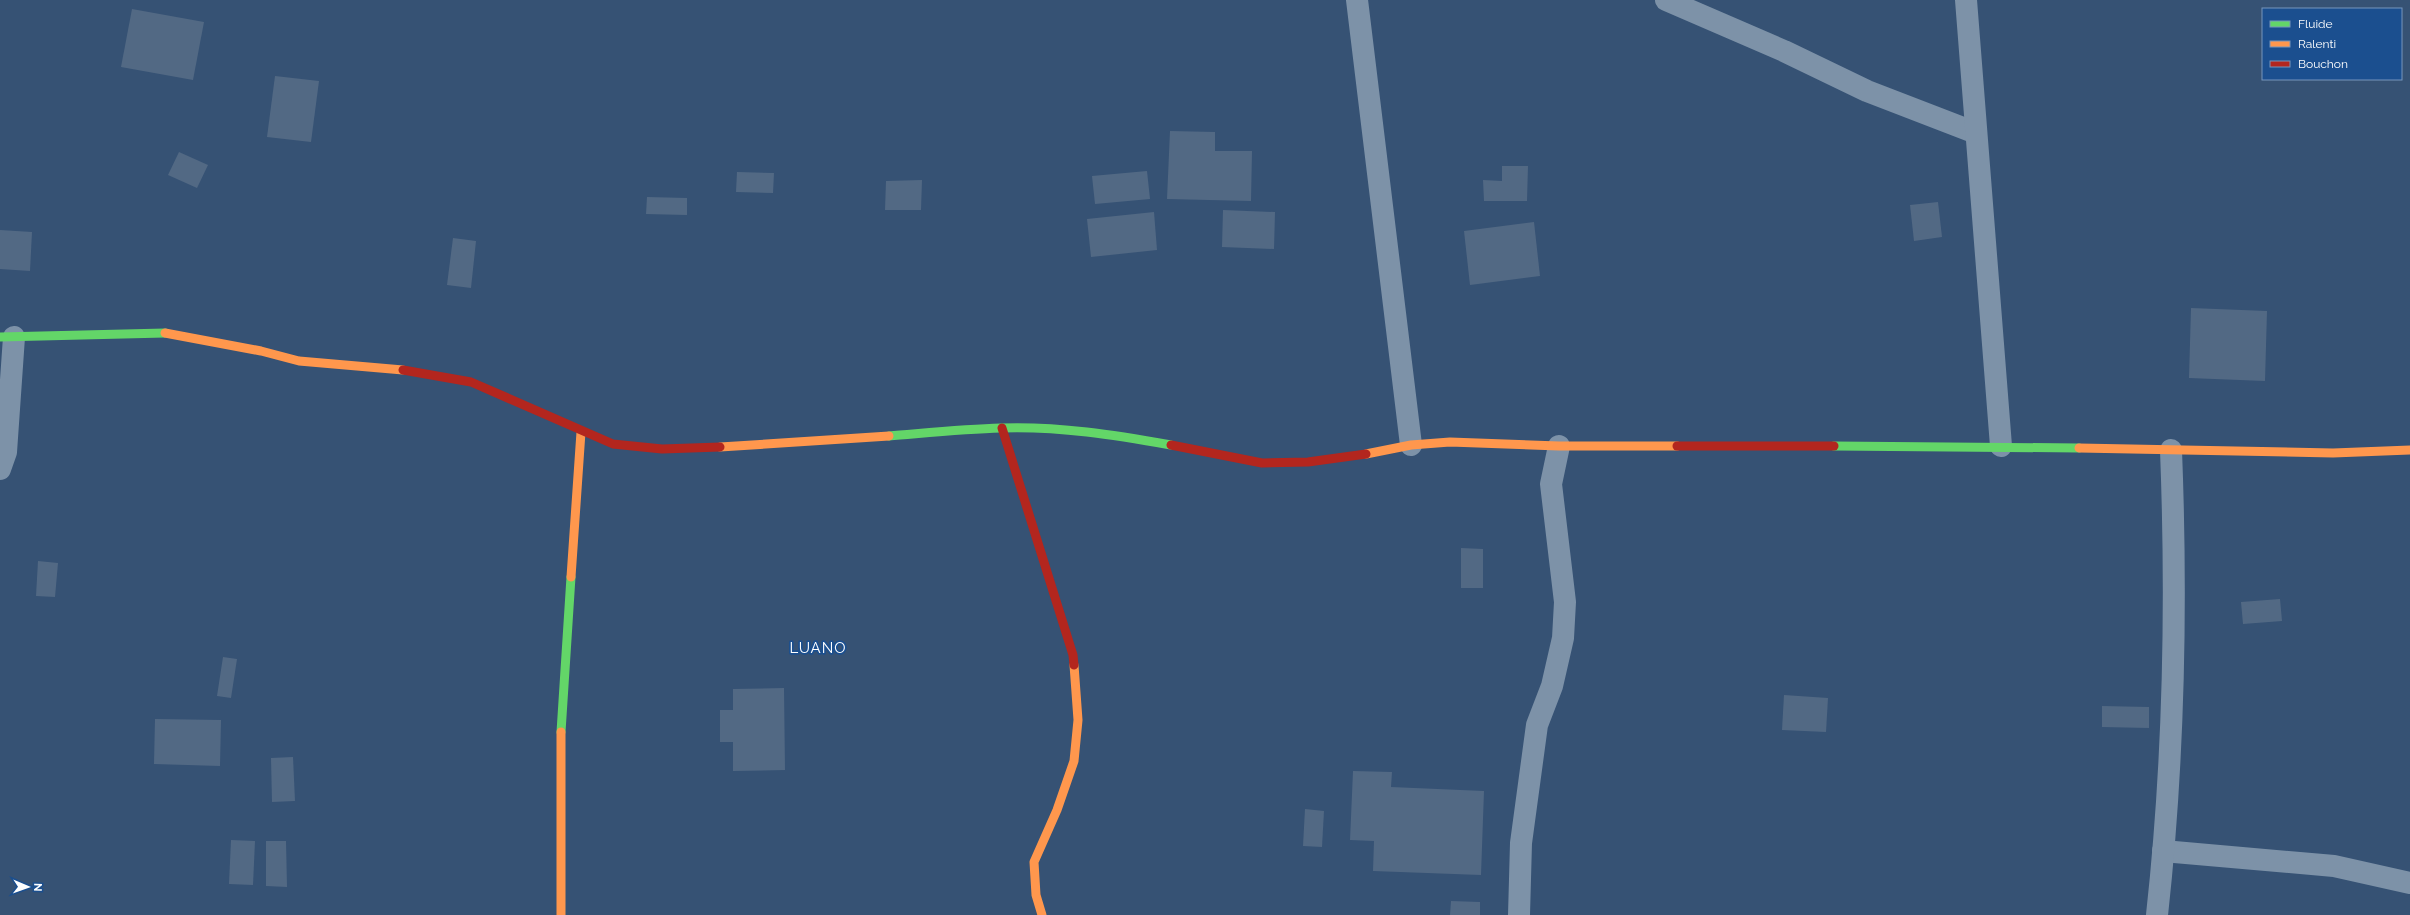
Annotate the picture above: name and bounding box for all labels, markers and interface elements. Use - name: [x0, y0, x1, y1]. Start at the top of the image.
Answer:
- legend: [2262, 8, 2402, 80]
- text: Fluide: [2298, 17, 2333, 31]
- text: Ralenti: [2298, 37, 2336, 51]
- text: Bouchon: [2298, 57, 2348, 71]
- district label: LUANO: [789, 639, 847, 657]
- north arrow: [8, 867, 48, 907]
- text: N: [31, 883, 44, 892]

